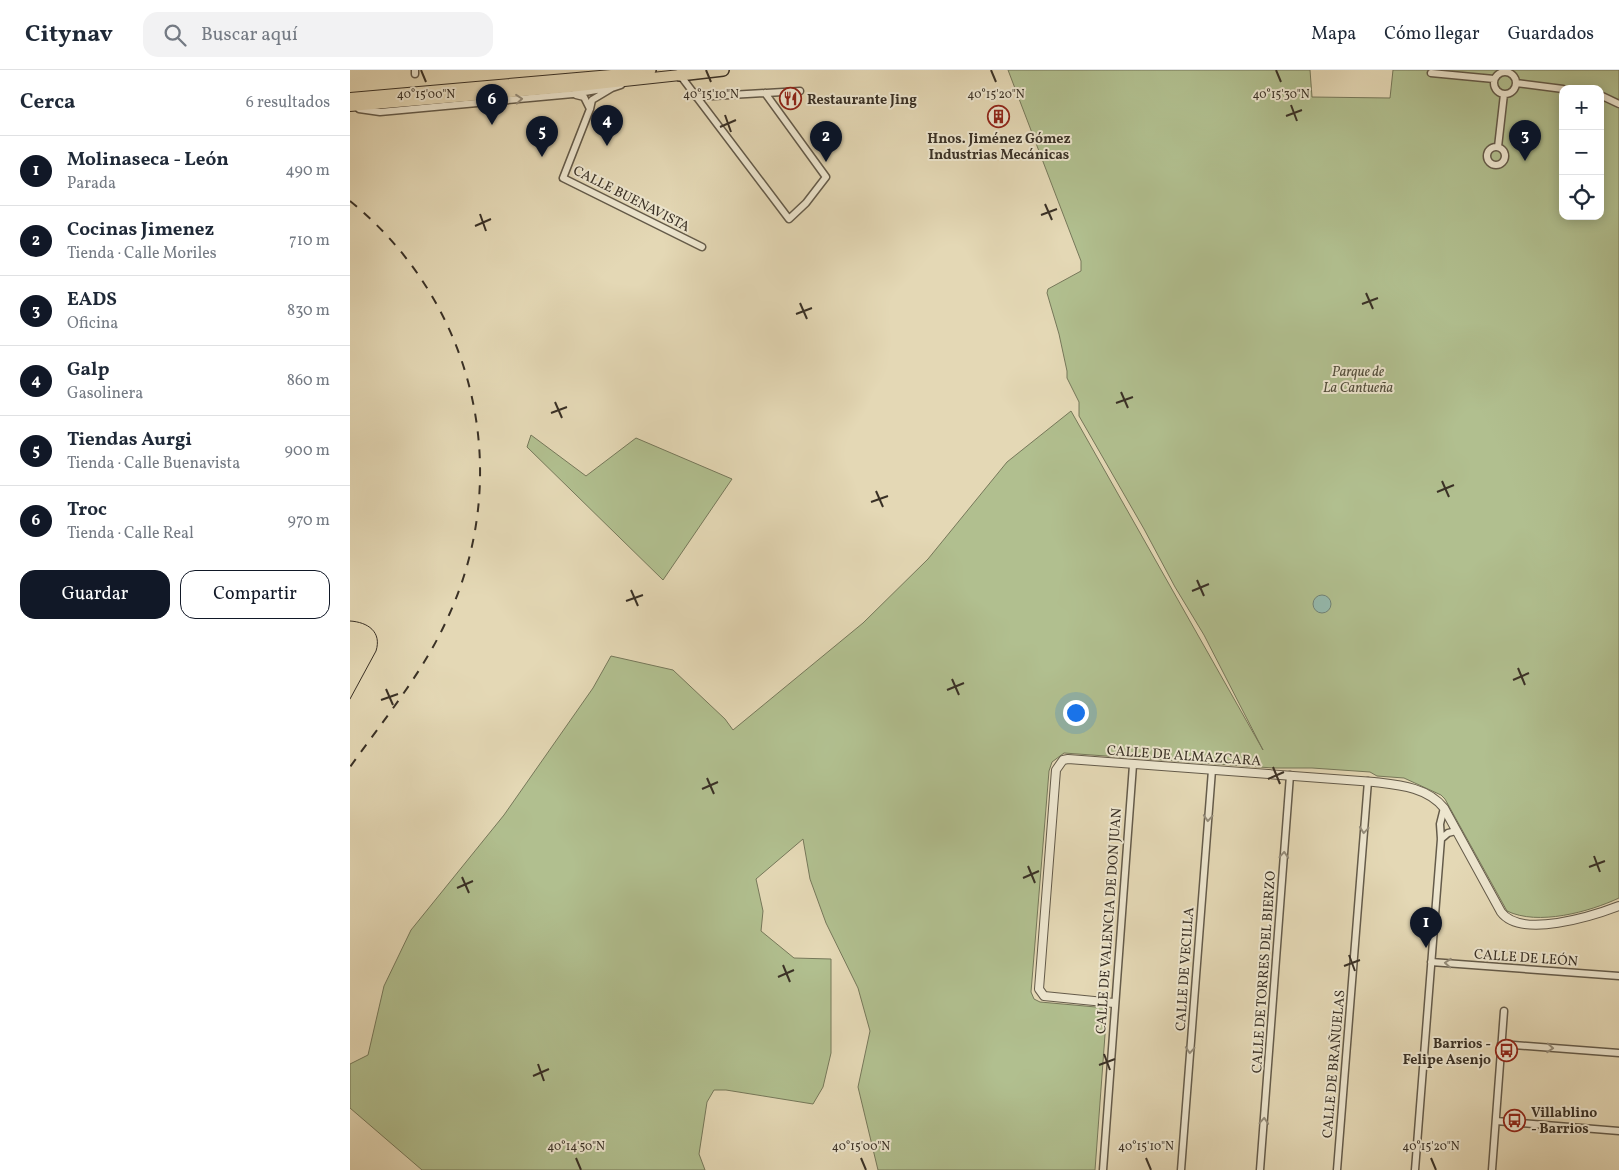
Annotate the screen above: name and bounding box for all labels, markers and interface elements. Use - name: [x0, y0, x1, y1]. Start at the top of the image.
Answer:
- search box: [143, 12, 493, 57]
- text: Citynav: [25, 18, 113, 52]
- icon: search: [161, 21, 189, 49]
- text: Buscar aquí: [201, 22, 298, 48]
- text: Mapa: [1311, 22, 1356, 47]
- text: Cómo llegar: [1384, 22, 1480, 47]
- text: Guardados: [1508, 22, 1594, 47]
- pin: 6: [476, 84, 508, 125]
- map controls: [1559, 85, 1604, 220]
- button: +: [1559, 85, 1604, 130]
- text: 40°15'00"N: [397, 87, 455, 103]
- text: 40°15'10"N: [683, 87, 739, 103]
- restaurant icon: Restaurante Jing: [779, 87, 803, 111]
- text: 40°15'20"N: [967, 87, 1025, 103]
- text: 40°15'30"N: [1252, 87, 1310, 103]
- text: Cerca: [20, 88, 75, 117]
- place label: Restaurante Jing: [807, 91, 917, 110]
- text: 6 resultados: [246, 92, 330, 114]
- one-way arrow: [516, 94, 524, 105]
- building icon: Hnos. Jiménez Gómez Industrias Mecánicas: [987, 104, 1011, 128]
- pin: 4: [591, 105, 623, 146]
- pin: 5: [526, 116, 558, 157]
- pin: 3: [1509, 120, 1541, 161]
- pin: 2: [810, 121, 842, 162]
- place label: Hnos. Jiménez Gómez Industrias Mecánicas: [927, 130, 1071, 165]
- button: −: [1559, 130, 1604, 175]
- text: Molinaseca - León: [67, 147, 229, 173]
- text: 1: [33, 160, 39, 182]
- text: 490 m: [285, 160, 330, 182]
- street label: CALLE BUENAVISTA: [570, 162, 693, 237]
- text: Parada: [67, 173, 116, 195]
- button: locate: [1559, 175, 1604, 220]
- text: Cocinas Jimenez: [67, 217, 214, 243]
- text: 2: [32, 230, 40, 252]
- text: 710 m: [289, 230, 330, 252]
- text: Tienda · Calle Moriles: [67, 243, 217, 265]
- text: EADS: [67, 287, 117, 313]
- text: 3: [32, 300, 40, 322]
- text: 830 m: [287, 300, 330, 322]
- text: Oficina: [67, 313, 118, 335]
- text: Galp: [67, 357, 109, 383]
- park label: Parque de La Cantueña: [1323, 363, 1393, 398]
- text: 4: [31, 370, 41, 392]
- text: 860 m: [287, 370, 330, 392]
- text: Gasolinera: [67, 383, 143, 405]
- text: Tiendas Aurgi: [67, 427, 192, 453]
- text: 5: [32, 440, 40, 462]
- text: 900 m: [284, 440, 330, 462]
- text: Tienda · Calle Buenavista: [67, 453, 240, 475]
- text: Troc: [67, 497, 107, 523]
- text: 6: [32, 510, 40, 532]
- text: 970 m: [288, 510, 330, 532]
- text: Tienda · Calle Real: [67, 523, 194, 545]
- button: Guardar: [20, 570, 170, 619]
- button: Compartir: [180, 570, 330, 619]
- your location: [1063, 700, 1089, 726]
- street label: CALLE DE ALMAZCARA: [1106, 742, 1262, 771]
- street label: CALLE DE VALENCIA DE DON JUAN: [1092, 808, 1127, 1035]
- one-way arrow: [1203, 815, 1214, 823]
- one-way arrow: [1359, 826, 1370, 834]
- one-way arrow: [1279, 850, 1290, 858]
- street label: CALLE DE TORRES DEL BIERZO: [1248, 870, 1281, 1074]
- street label: CALLE DE VECILLA: [1172, 906, 1199, 1032]
- pin: 1: [1410, 907, 1442, 948]
- street label: CALLE DE LEÓN: [1473, 944, 1578, 972]
- one-way arrow: [1444, 958, 1452, 969]
- street label: CALLE DE BRAÑUELAS: [1319, 989, 1350, 1139]
- place label: Barrios - Felipe Asenjo: [1403, 1035, 1491, 1070]
- bus stop icon: Barrios - Felipe Asenjo: [1495, 1039, 1519, 1063]
- one-way arrow: [1546, 1042, 1554, 1053]
- one-way arrow: [1185, 1046, 1196, 1054]
- place label: Villablino - Barrios: [1531, 1104, 1597, 1139]
- bus stop icon: Villablino - Barrios: [1503, 1108, 1527, 1132]
- one-way arrow: [1258, 1117, 1269, 1125]
- text: 40°14'50"N: [547, 1139, 605, 1155]
- text: 40°15'00"N: [832, 1139, 890, 1155]
- text: 40°15'10"N: [1118, 1139, 1174, 1155]
- text: 40°15'20"N: [1402, 1139, 1460, 1155]

